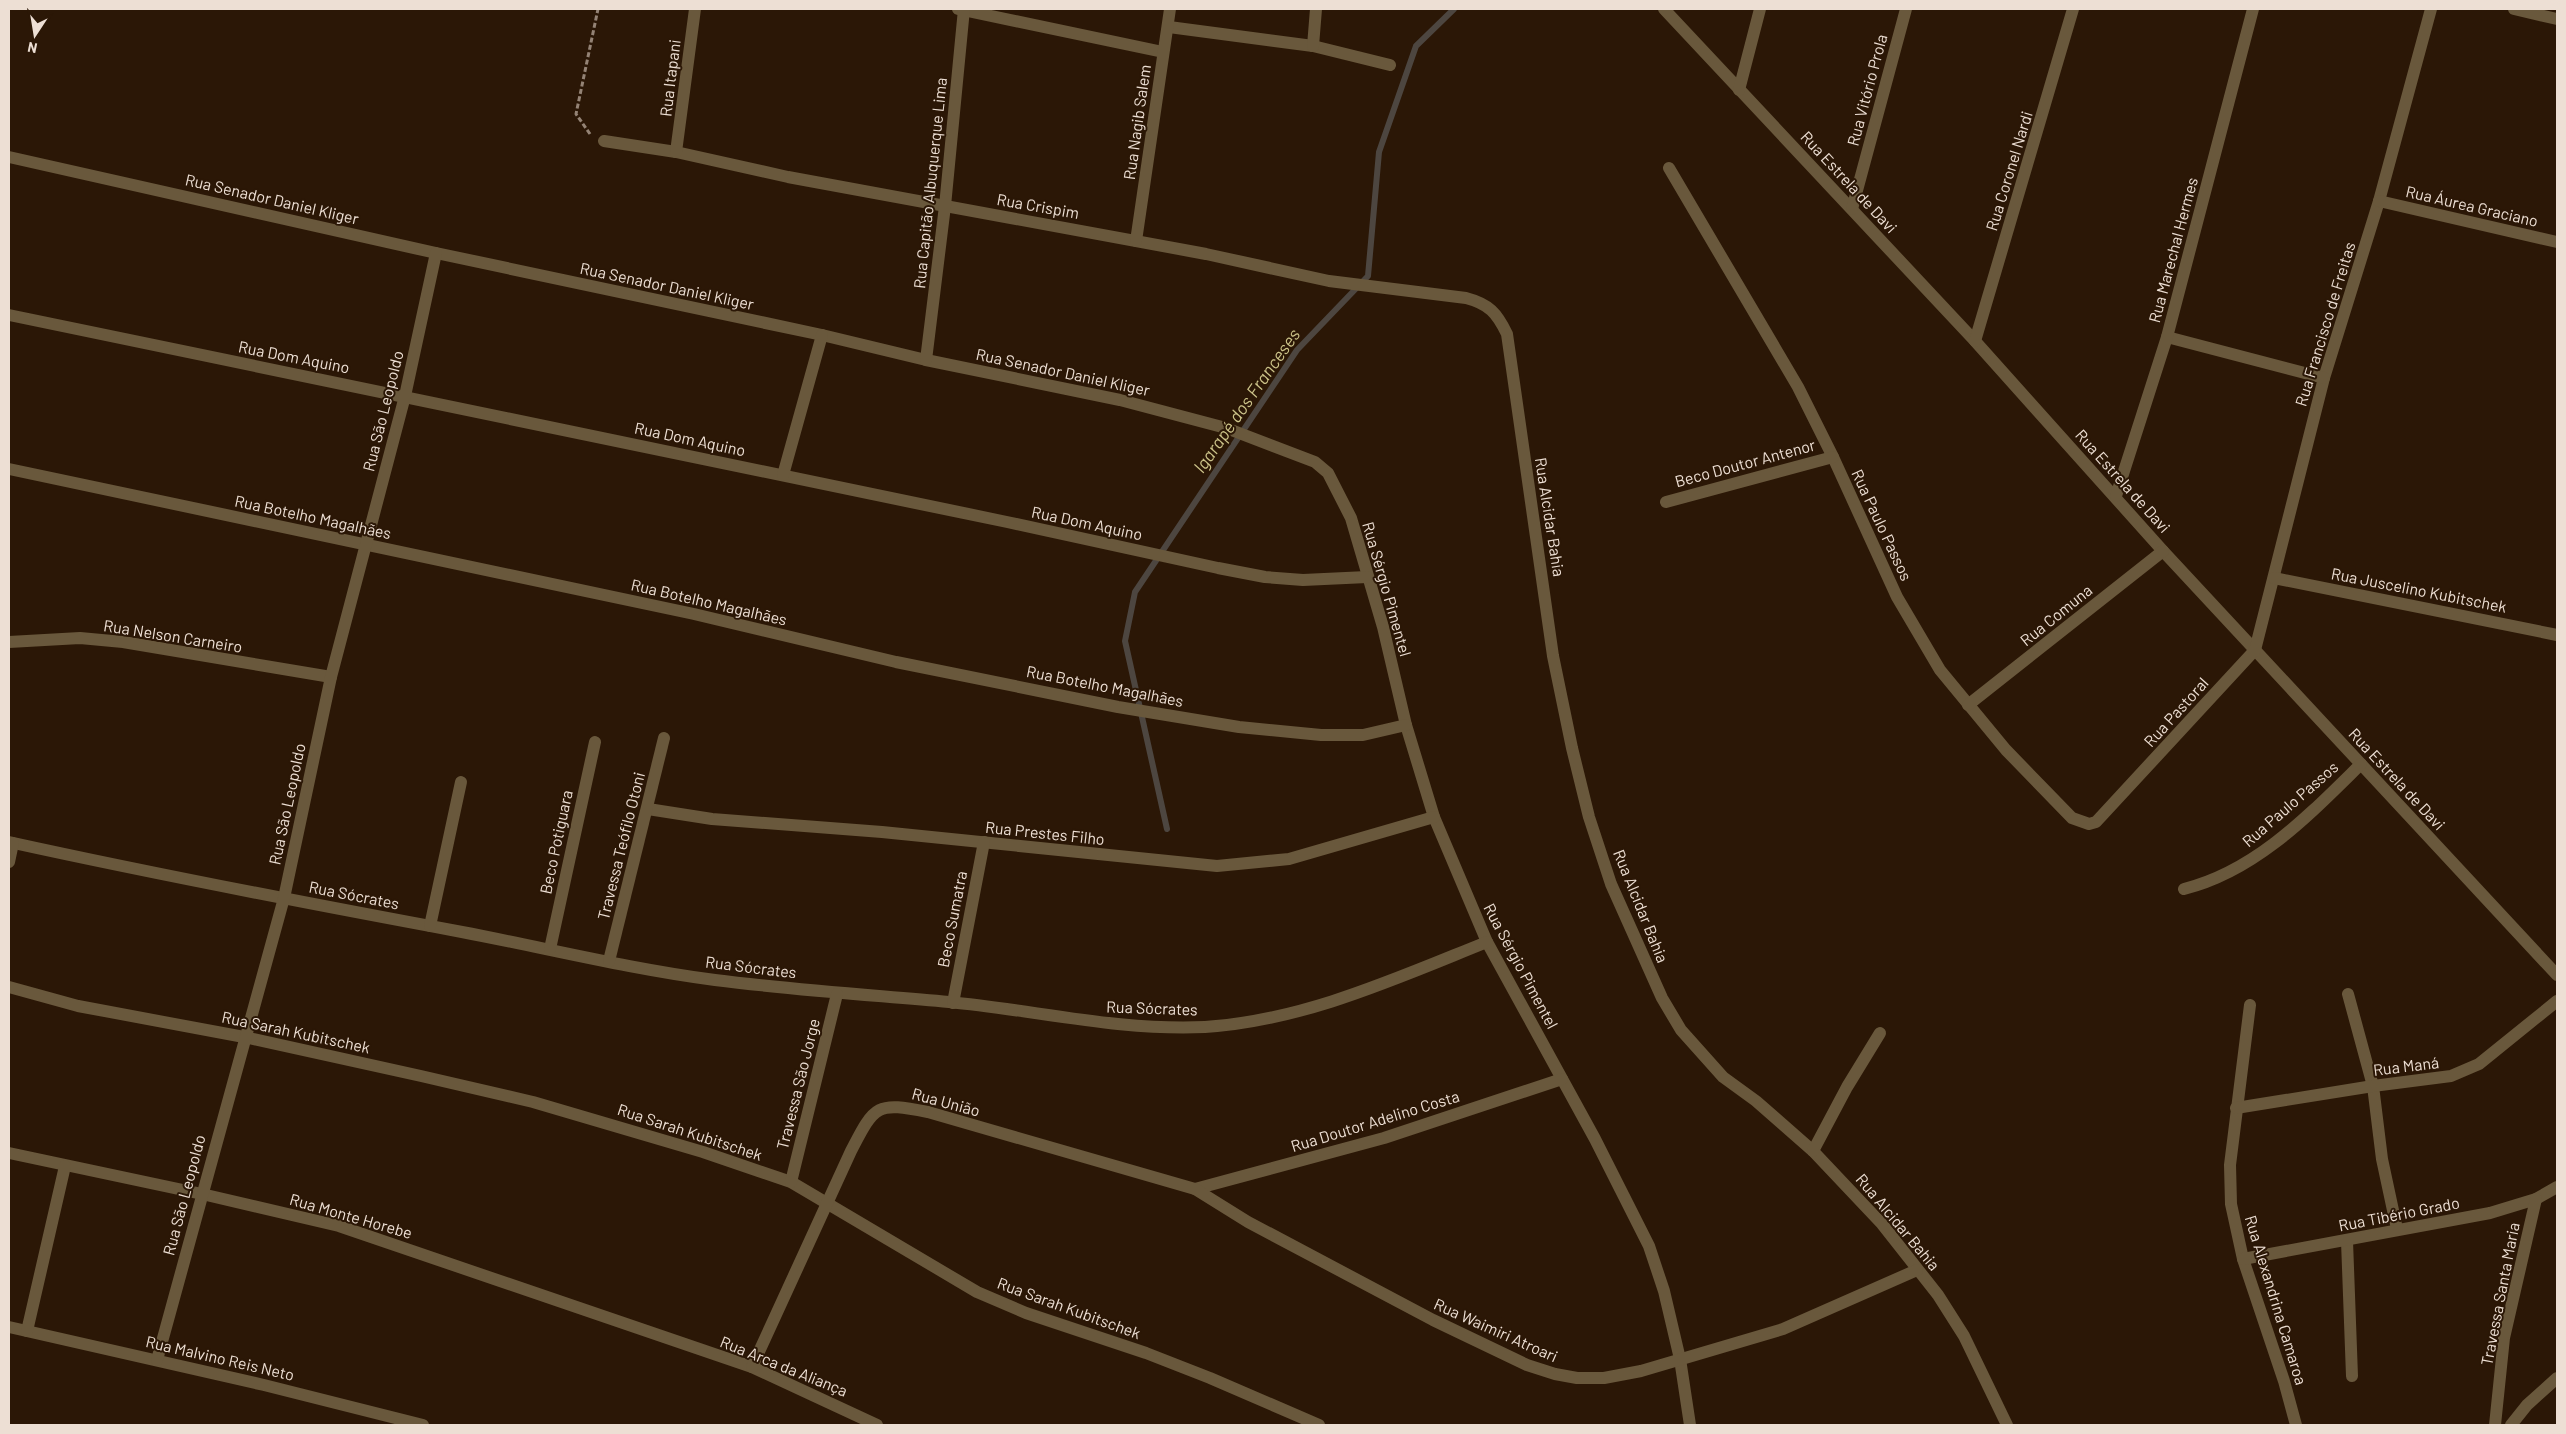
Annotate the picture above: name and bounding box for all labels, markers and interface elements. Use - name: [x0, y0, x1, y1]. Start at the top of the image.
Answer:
- north arrow: [10, 10, 60, 60]
- street label: Rua Vitório Prola: [1842, 32, 1891, 148]
- street label: Rua Itapani: [655, 38, 684, 118]
- text: N: [26, 39, 39, 57]
- street label: Rua Nagib Salem: [1119, 63, 1154, 181]
- street label: Rua Capitão Albuquerque Lima: [909, 76, 950, 289]
- street label: Rua Coronel Nardi: [1981, 109, 2036, 233]
- street label: Rua Estrela de Davi: [1797, 127, 1901, 237]
- street label: Rua Senador Daniel Kliger: [184, 169, 361, 228]
- street label: Rua Marechal Hermes: [2144, 175, 2201, 325]
- street label: Rua Áurea Graciano: [2404, 181, 2540, 230]
- street label: Rua Crispim: [995, 189, 1081, 222]
- street label: Rua Francisco de Freitas: [2290, 239, 2359, 408]
- street label: Rua Senador Daniel Kliger: [578, 258, 756, 313]
- water label: Igarapé dos Franceses: [1188, 324, 1304, 477]
- street label: Rua Dom Aquino: [237, 336, 351, 377]
- street label: Rua Senador Daniel Kliger: [974, 344, 1152, 399]
- street label: Rua São Leopoldo: [358, 348, 407, 473]
- street label: Rua Dom Aquino: [633, 417, 747, 460]
- street label: Rua Estrela de Davi: [2072, 425, 2175, 536]
- street label: Beco Doutor Antenor: [1672, 435, 1817, 490]
- street label: Rua Alcidar Bahia: [1532, 456, 1569, 578]
- street label: Rua Paulo Passos: [1848, 466, 1917, 584]
- street label: Rua Botelho Magalhães: [233, 491, 393, 542]
- street label: Rua Dom Aquino: [1030, 501, 1144, 544]
- street label: Rua Sérgio Pimentel: [1359, 519, 1416, 658]
- street label: Rua Juscelino Kubitschek: [2330, 563, 2508, 616]
- street label: Rua Botelho Magalhães: [629, 574, 789, 629]
- street label: Rua Comuna: [2016, 580, 2095, 649]
- street label: Rua Nelson Carneiro: [102, 615, 244, 656]
- street label: Rua Botelho Magalhães: [1025, 661, 1185, 710]
- street label: Rua Pastoral: [2139, 673, 2212, 750]
- street label: Rua Estrela de Davi: [2345, 724, 2449, 834]
- street label: Rua São Leopoldo: [264, 741, 309, 866]
- street label: Rua Paulo Passos: [2238, 757, 2341, 850]
- street label: Travessa Teófilo Otoni: [593, 770, 648, 922]
- street label: Beco Potiguara: [535, 788, 576, 896]
- street label: Rua Prestes Filho: [984, 817, 1106, 848]
- street label: Rua Alcidar Bahia: [1610, 846, 1673, 965]
- street label: Beco Sumatra: [933, 869, 970, 969]
- street label: Rua Sócrates: [307, 876, 401, 913]
- street label: Rua Sérgio Pimentel: [1480, 900, 1563, 1032]
- street label: Rua Sócrates: [704, 951, 798, 982]
- street label: Rua Sócrates: [1106, 996, 1198, 1019]
- street label: Rua Sarah Kubitschek: [220, 1007, 372, 1057]
- street label: Travessa São Jorge: [772, 1016, 823, 1151]
- street label: Rua Maná: [2372, 1052, 2440, 1079]
- street label: Rua União: [910, 1083, 982, 1120]
- street label: Rua Doutor Adelino Costa: [1288, 1086, 1461, 1155]
- street label: Rua Sarah Kubitschek: [615, 1099, 765, 1164]
- street label: Rua São Leopoldo: [158, 1133, 209, 1257]
- street label: Rua Alcidar Bahia: [1852, 1169, 1944, 1274]
- street label: Rua Monte Horebe: [288, 1189, 415, 1242]
- street label: Rua Tibério Grado: [2337, 1192, 2461, 1235]
- street label: Rua Alexandrina Camaroa: [2242, 1213, 2311, 1387]
- street label: Travessa Santa Maria: [2476, 1221, 2523, 1367]
- street label: Rua Sarah Kubitschek: [995, 1273, 1143, 1342]
- street label: Rua Waimiri Atroari: [1431, 1294, 1561, 1365]
- street label: Rua Malvino Reis Neto: [144, 1331, 296, 1384]
- street label: Rua Arca da Aliança: [718, 1331, 851, 1400]

